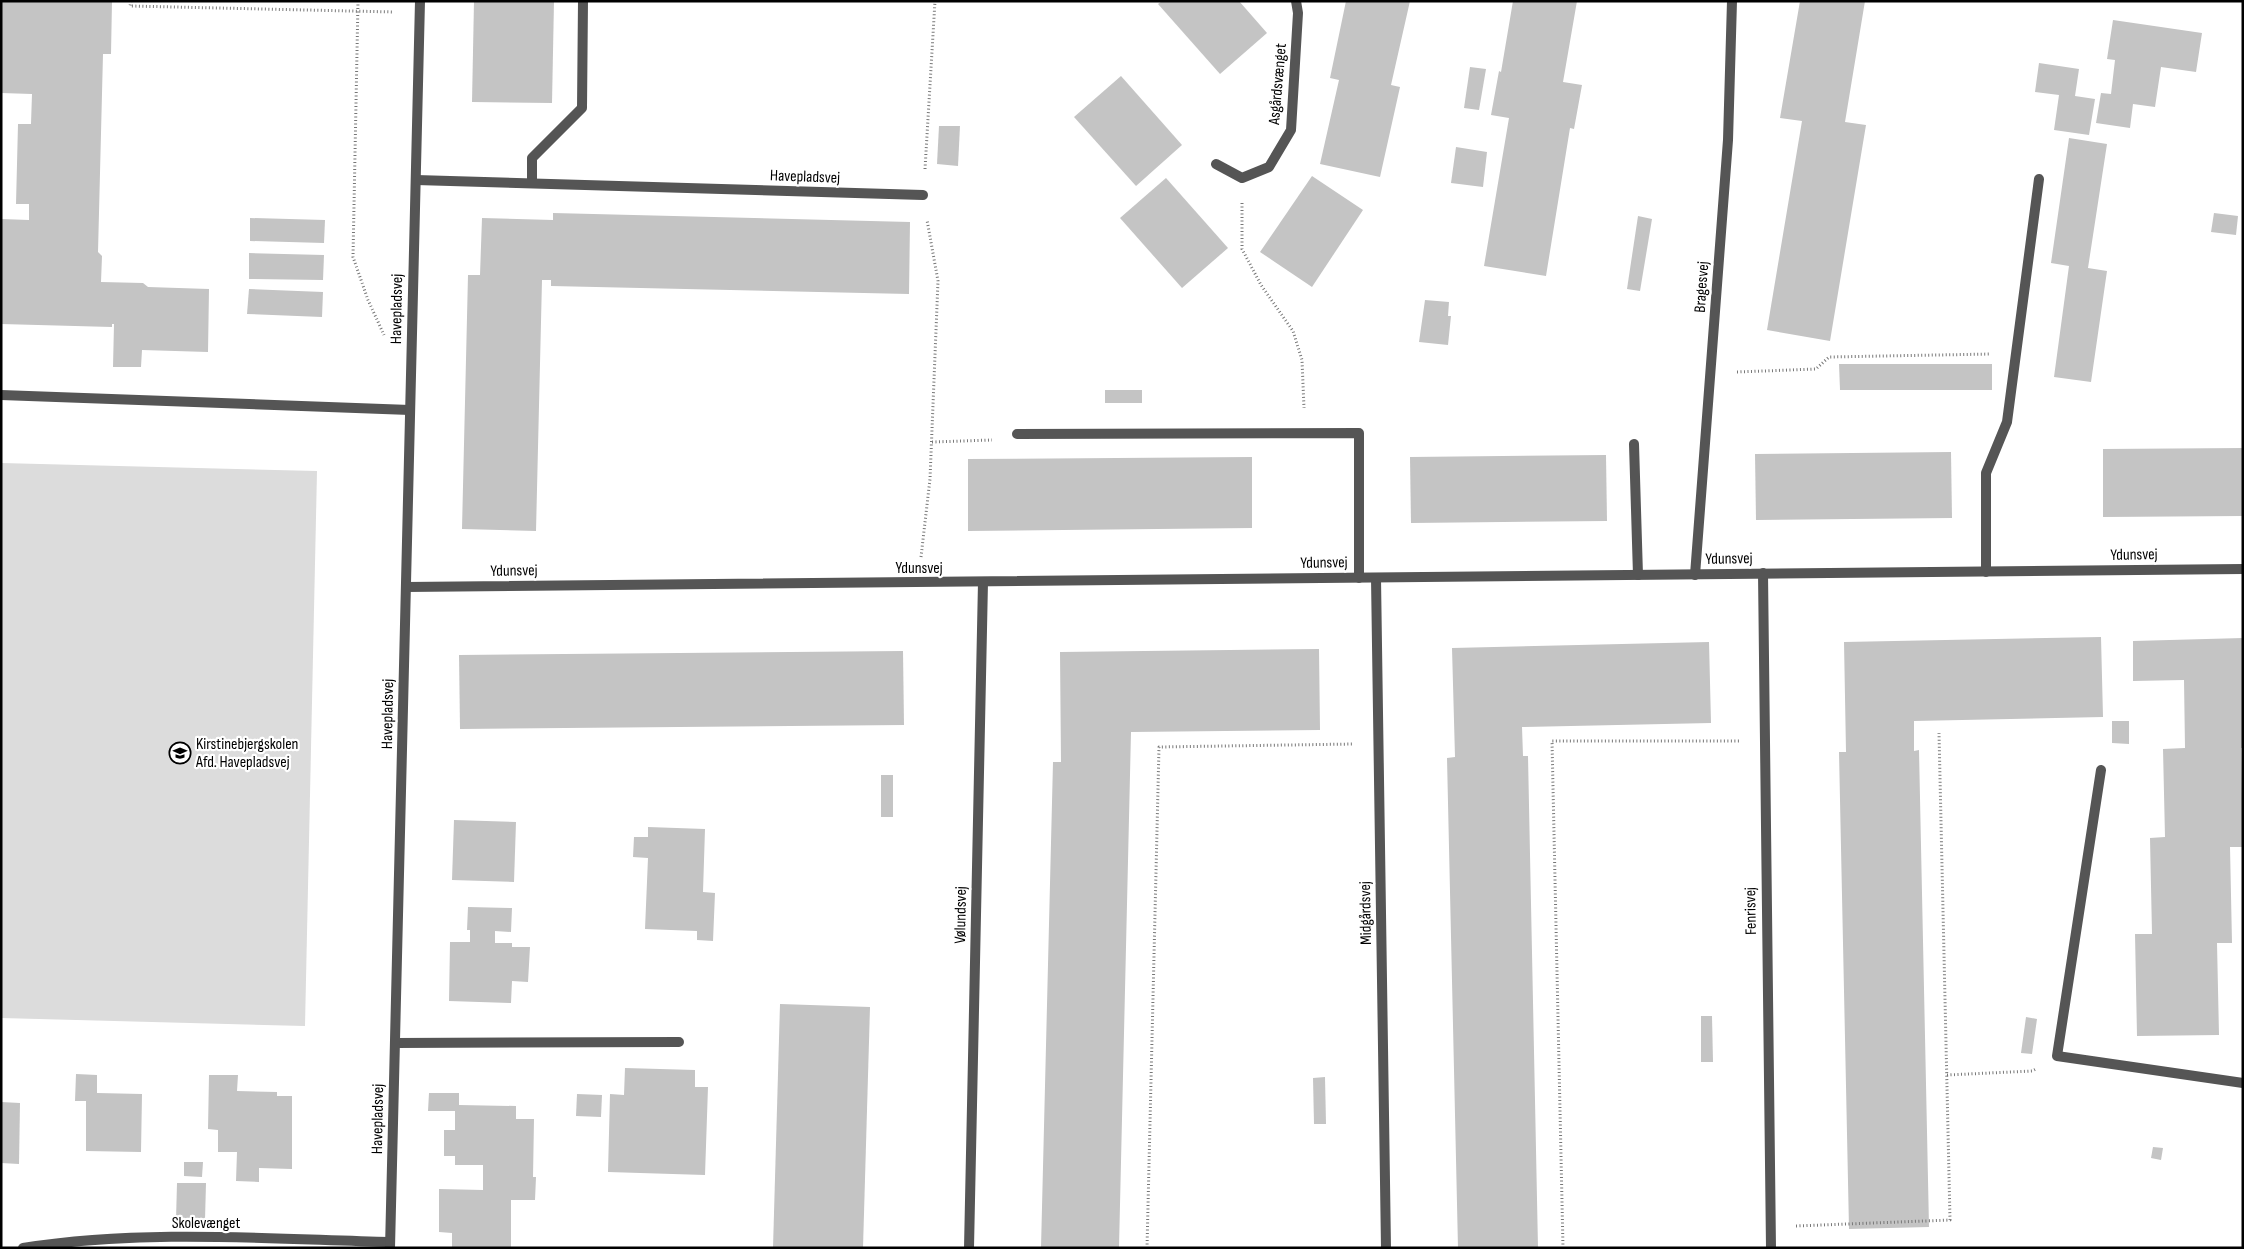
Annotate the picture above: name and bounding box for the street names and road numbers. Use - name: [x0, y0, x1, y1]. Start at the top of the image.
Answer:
- street label: Asgårdsvænget: [1265, 42, 1291, 126]
- street label: Havepladsvej: [770, 166, 841, 188]
- street label: Bragesvej: [1691, 261, 1713, 313]
- street label: Havepladsvej: [387, 274, 407, 344]
- street label: Ydunsvej: [2110, 545, 2158, 565]
- street label: Ydunsvej: [1705, 549, 1753, 569]
- street label: Ydunsvej: [1300, 553, 1348, 573]
- street label: Ydunsvej: [895, 559, 943, 578]
- street label: Ydunsvej: [490, 561, 538, 581]
- street label: Havepladsvej: [378, 679, 398, 749]
- street label: Midgårdsvej: [1356, 881, 1376, 945]
- street label: Vølundsvej: [951, 886, 971, 944]
- street label: Fenrisvej: [1741, 887, 1761, 935]
- street label: Havepladsvej: [368, 1084, 388, 1154]
- street label: Skolevænget: [172, 1214, 240, 1233]

